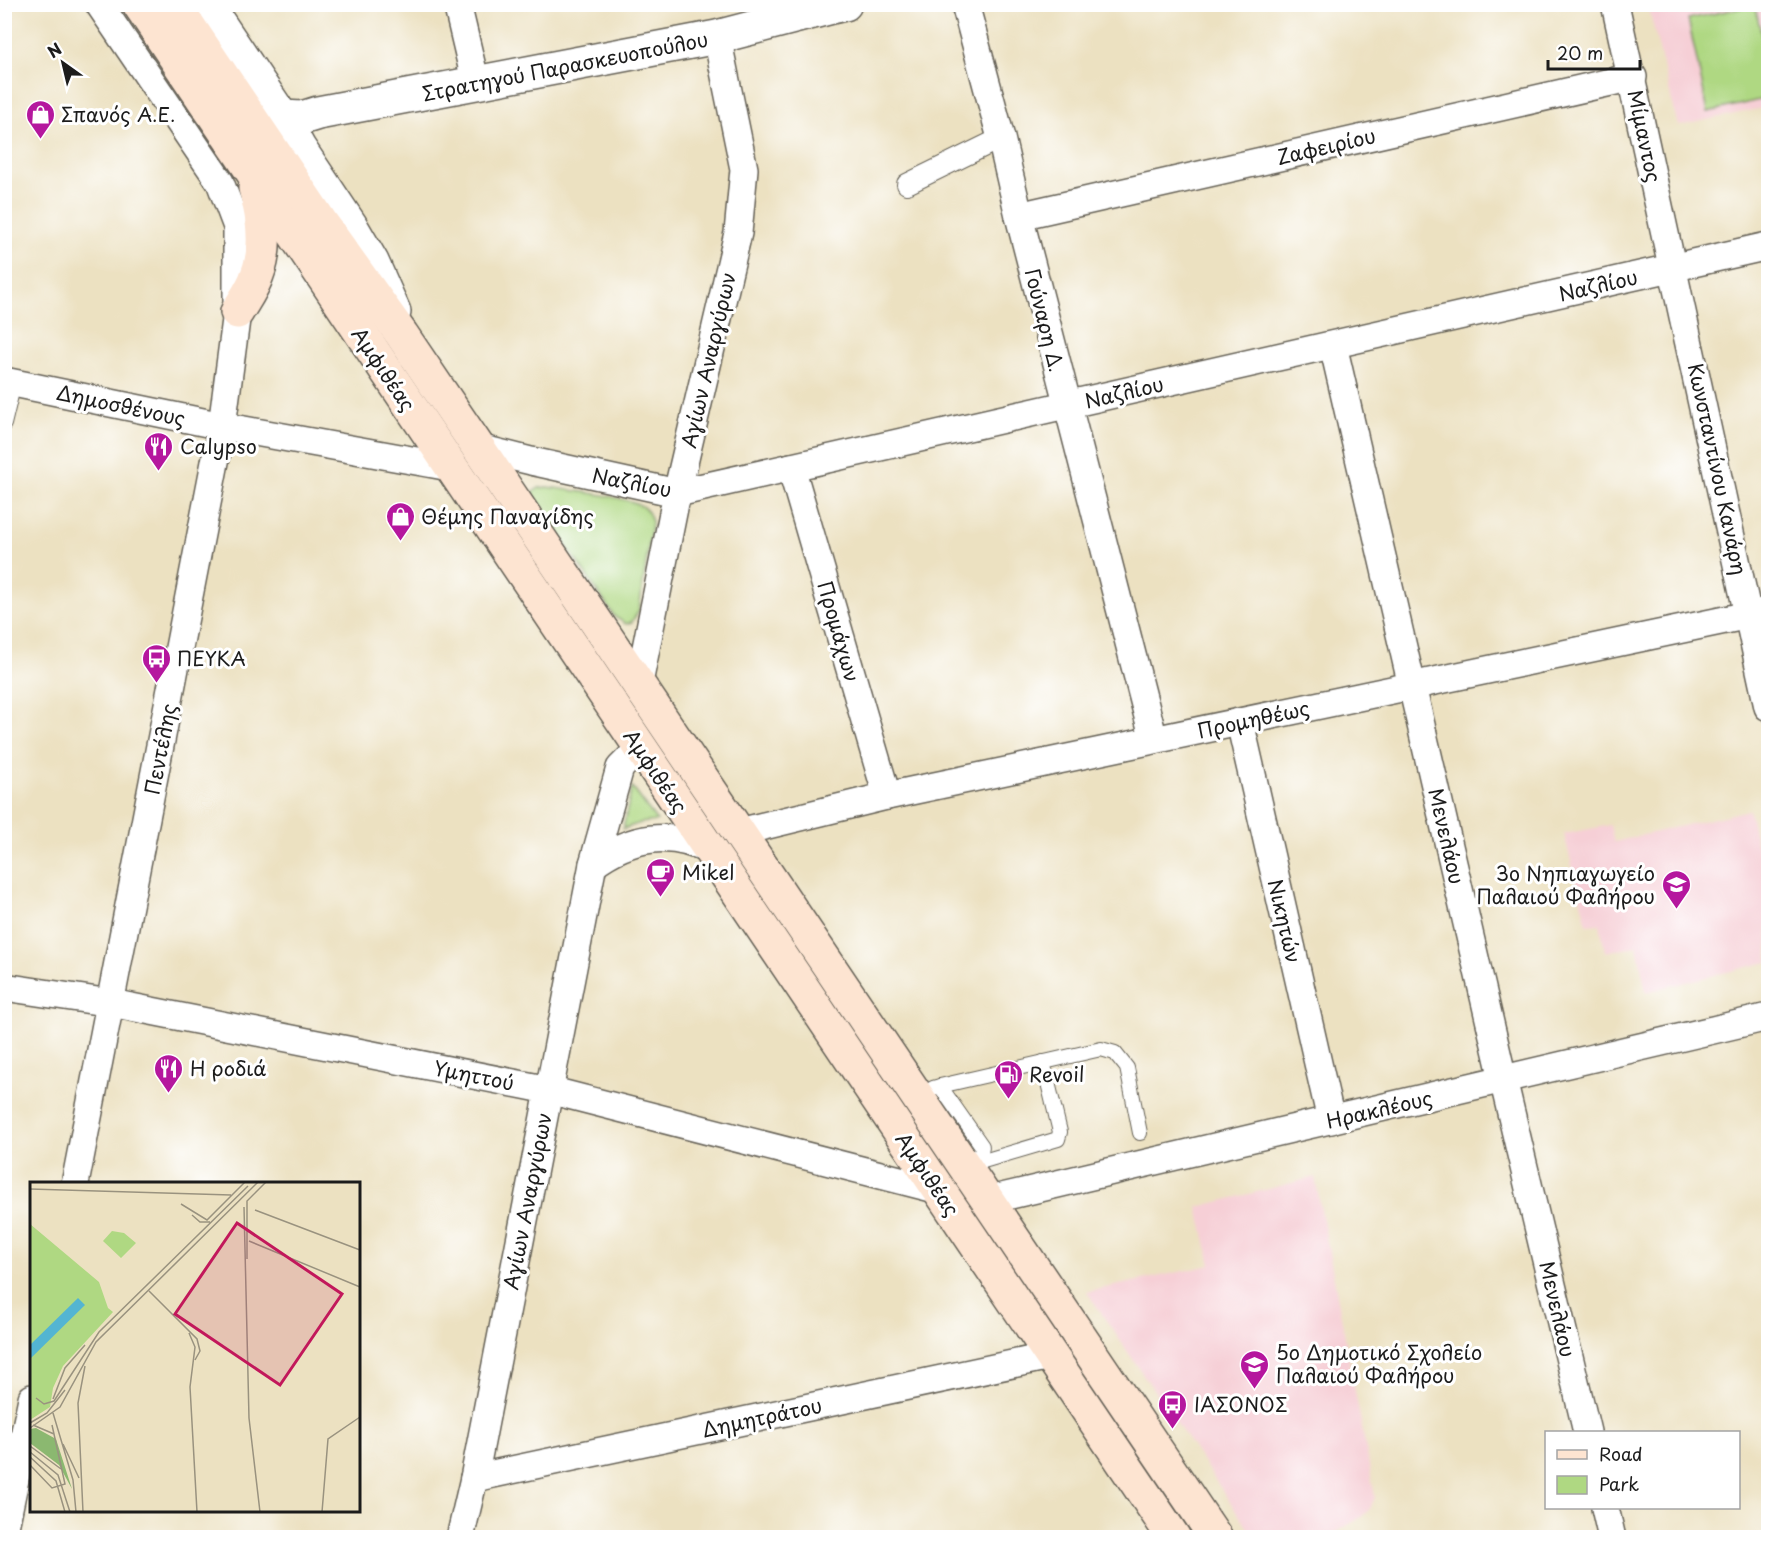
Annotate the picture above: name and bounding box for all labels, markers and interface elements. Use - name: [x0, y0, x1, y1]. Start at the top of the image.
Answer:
- street label: Στρατηγού Παρασκευοπούλου: [419, 24, 711, 108]
- north arrow: [33, 33, 93, 93]
- scale bar: [1548, 33, 1640, 71]
- text: N: [42, 36, 66, 63]
- text: 20 m: [1557, 39, 1603, 66]
- street label: Μίμαντος: [1621, 87, 1669, 185]
- shop icon: Σπανός Α.Ε.: [24, 98, 56, 140]
- place label: Σπανός Α.Ε.: [61, 99, 175, 129]
- street label: Ζαφειρίου: [1274, 120, 1378, 172]
- street label: Ναζλίου: [1556, 261, 1640, 309]
- street label: Γούναρη Δ.: [1018, 265, 1072, 375]
- street label: Αγίων Αναργύρων: [673, 269, 743, 451]
- street label: Αμφιθέας: [345, 321, 423, 417]
- street label: Κωνσταντίνου Κανάρη: [1681, 360, 1755, 578]
- street label: Ναζλίου: [1082, 368, 1166, 416]
- street label: Δημοσθένους: [54, 377, 188, 433]
- restaurant icon: Calypso: [143, 430, 175, 472]
- place label: Calypso: [180, 431, 257, 461]
- street label: Ναζλίου: [590, 460, 674, 504]
- shop icon: Θέμης Παναγίδης: [384, 500, 416, 542]
- place label: Θέμης Παναγίδης: [421, 501, 594, 531]
- street label: Προμάχων: [810, 577, 868, 685]
- bus stop icon: ΠΕΥΚΑ: [140, 642, 172, 684]
- place label: ΠΕΥΚΑ: [177, 643, 246, 673]
- street label: Προμηθέως: [1194, 692, 1312, 746]
- street label: Πεντέλης: [136, 701, 184, 797]
- street label: Αμφιθέας: [617, 723, 695, 819]
- street label: Μενελάου: [1421, 785, 1473, 887]
- cafe icon: Mikel: [645, 856, 677, 898]
- place label: Mikel: [682, 857, 734, 887]
- place label: 3ο Νηπιαγωγείο Παλαιού Φαλήρου: [1476, 858, 1655, 911]
- school or university icon: 3ο Νηπιαγωγείο Παλαιού Φαλήρου: [1660, 868, 1692, 910]
- street label: Νικητών: [1261, 876, 1309, 966]
- restaurant icon: Η ροδιά: [153, 1052, 185, 1094]
- place label: Η ροδιά: [190, 1053, 267, 1083]
- street label: Υμηττού: [431, 1053, 517, 1097]
- fuel station icon: Revoil: [992, 1058, 1024, 1100]
- place label: Revoil: [1029, 1059, 1085, 1089]
- street label: Ηρακλέους: [1323, 1082, 1435, 1136]
- street label: Αγίων Αναργύρων: [495, 1110, 559, 1292]
- street label: Αμφιθέας: [889, 1126, 967, 1222]
- inset map: [30, 1182, 360, 1512]
- street label: Μενελάου: [1532, 1258, 1584, 1360]
- place label: 5ο Δημοτικό Σχολείο Παλαιού Φαλήρου: [1276, 1337, 1482, 1390]
- school or university icon: 5ο Δημοτικό Σχολείο Παλαιού Φαλήρου: [1239, 1348, 1271, 1390]
- bus stop icon: ΙΑΣΟΝΟΣ: [1157, 1388, 1189, 1430]
- place label: ΙΑΣΟΝΟΣ: [1194, 1389, 1288, 1419]
- street label: Δημητράτου: [699, 1390, 825, 1444]
- legend: [1545, 1431, 1740, 1509]
- text: Road: [1599, 1440, 1643, 1467]
- text: Park: [1599, 1470, 1639, 1497]

